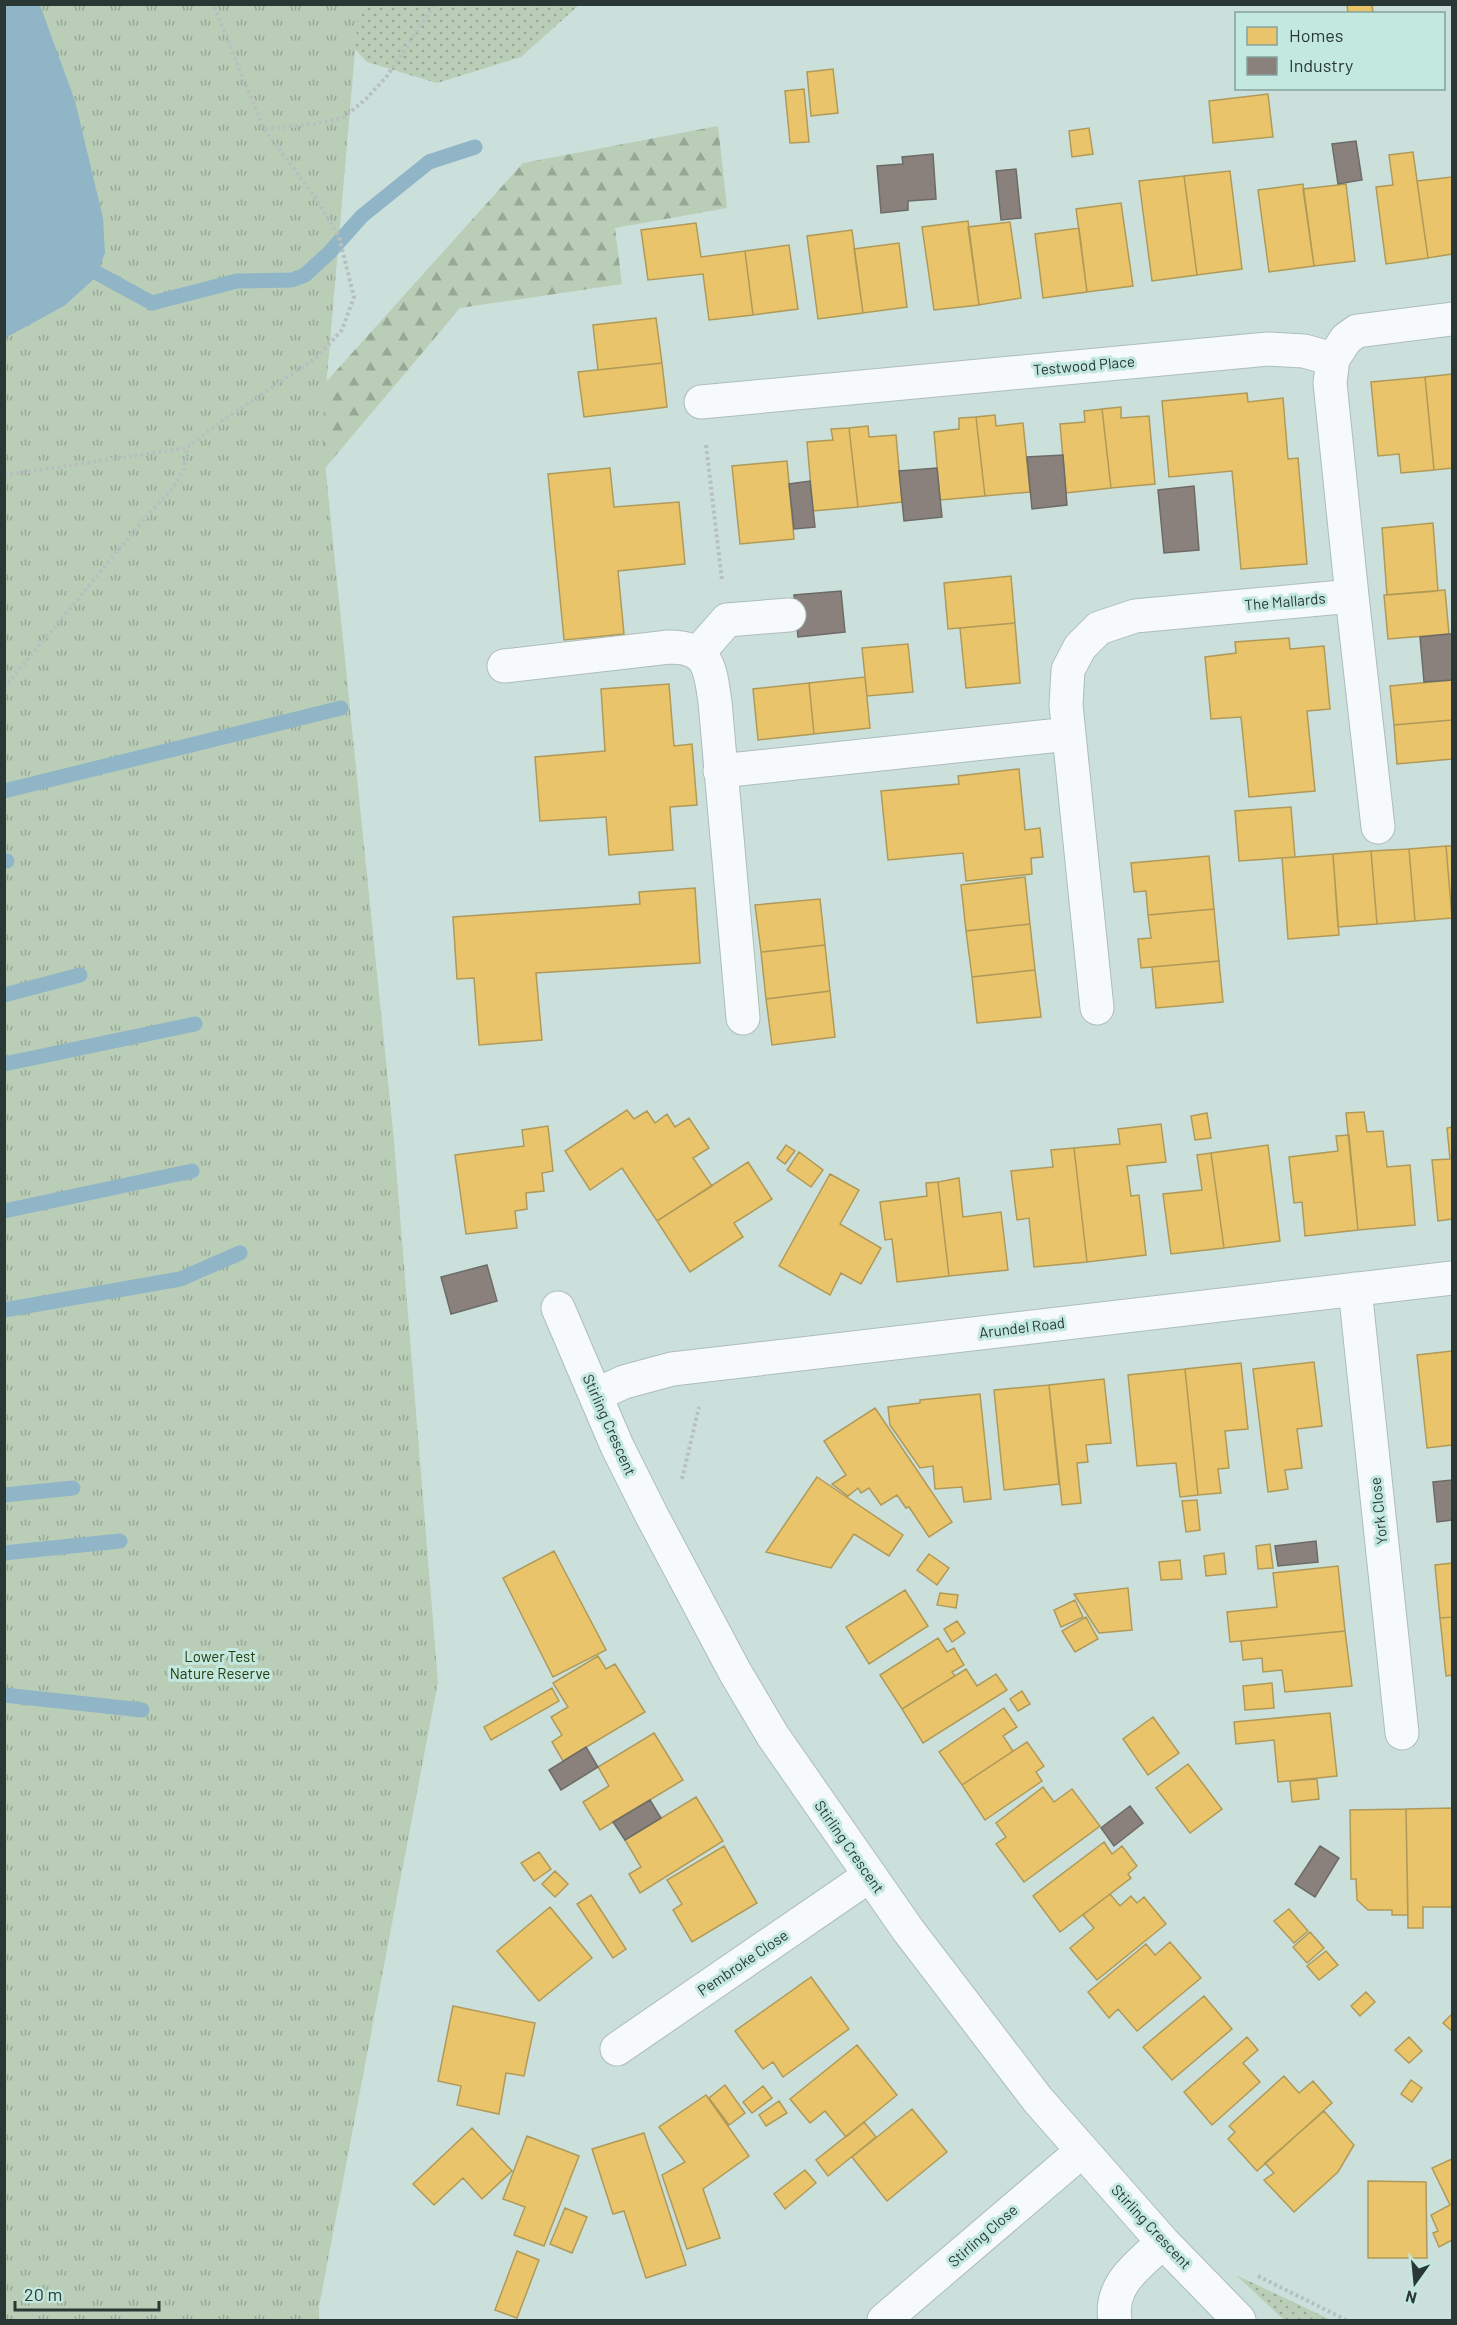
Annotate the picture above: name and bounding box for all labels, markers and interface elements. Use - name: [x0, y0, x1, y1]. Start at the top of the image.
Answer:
- legend: [1235, 12, 1445, 90]
- text: Homes: [1289, 24, 1343, 46]
- text: Industry: [1289, 54, 1353, 76]
- street label: Testwood Place: [1032, 352, 1135, 378]
- street label: The Mallards: [1244, 588, 1326, 614]
- street label: Arundel Road: [978, 1313, 1066, 1341]
- street label: Stirling Crescent: [580, 1371, 640, 1478]
- street label: York Close: [1366, 1477, 1390, 1546]
- park label: Lower Test Nature Reserve: [170, 1647, 270, 1682]
- street label: Stirling Crescent: [811, 1797, 888, 1896]
- street label: Pembroke Close: [694, 1925, 791, 1999]
- street label: Stirling Crescent: [1108, 2180, 1195, 2272]
- street label: Stirling Close: [944, 2200, 1021, 2270]
- north arrow: [1385, 2253, 1445, 2313]
- scale bar: [15, 2274, 159, 2312]
- text: 20 m: [24, 2283, 62, 2305]
- text: N: [1403, 2287, 1419, 2309]

